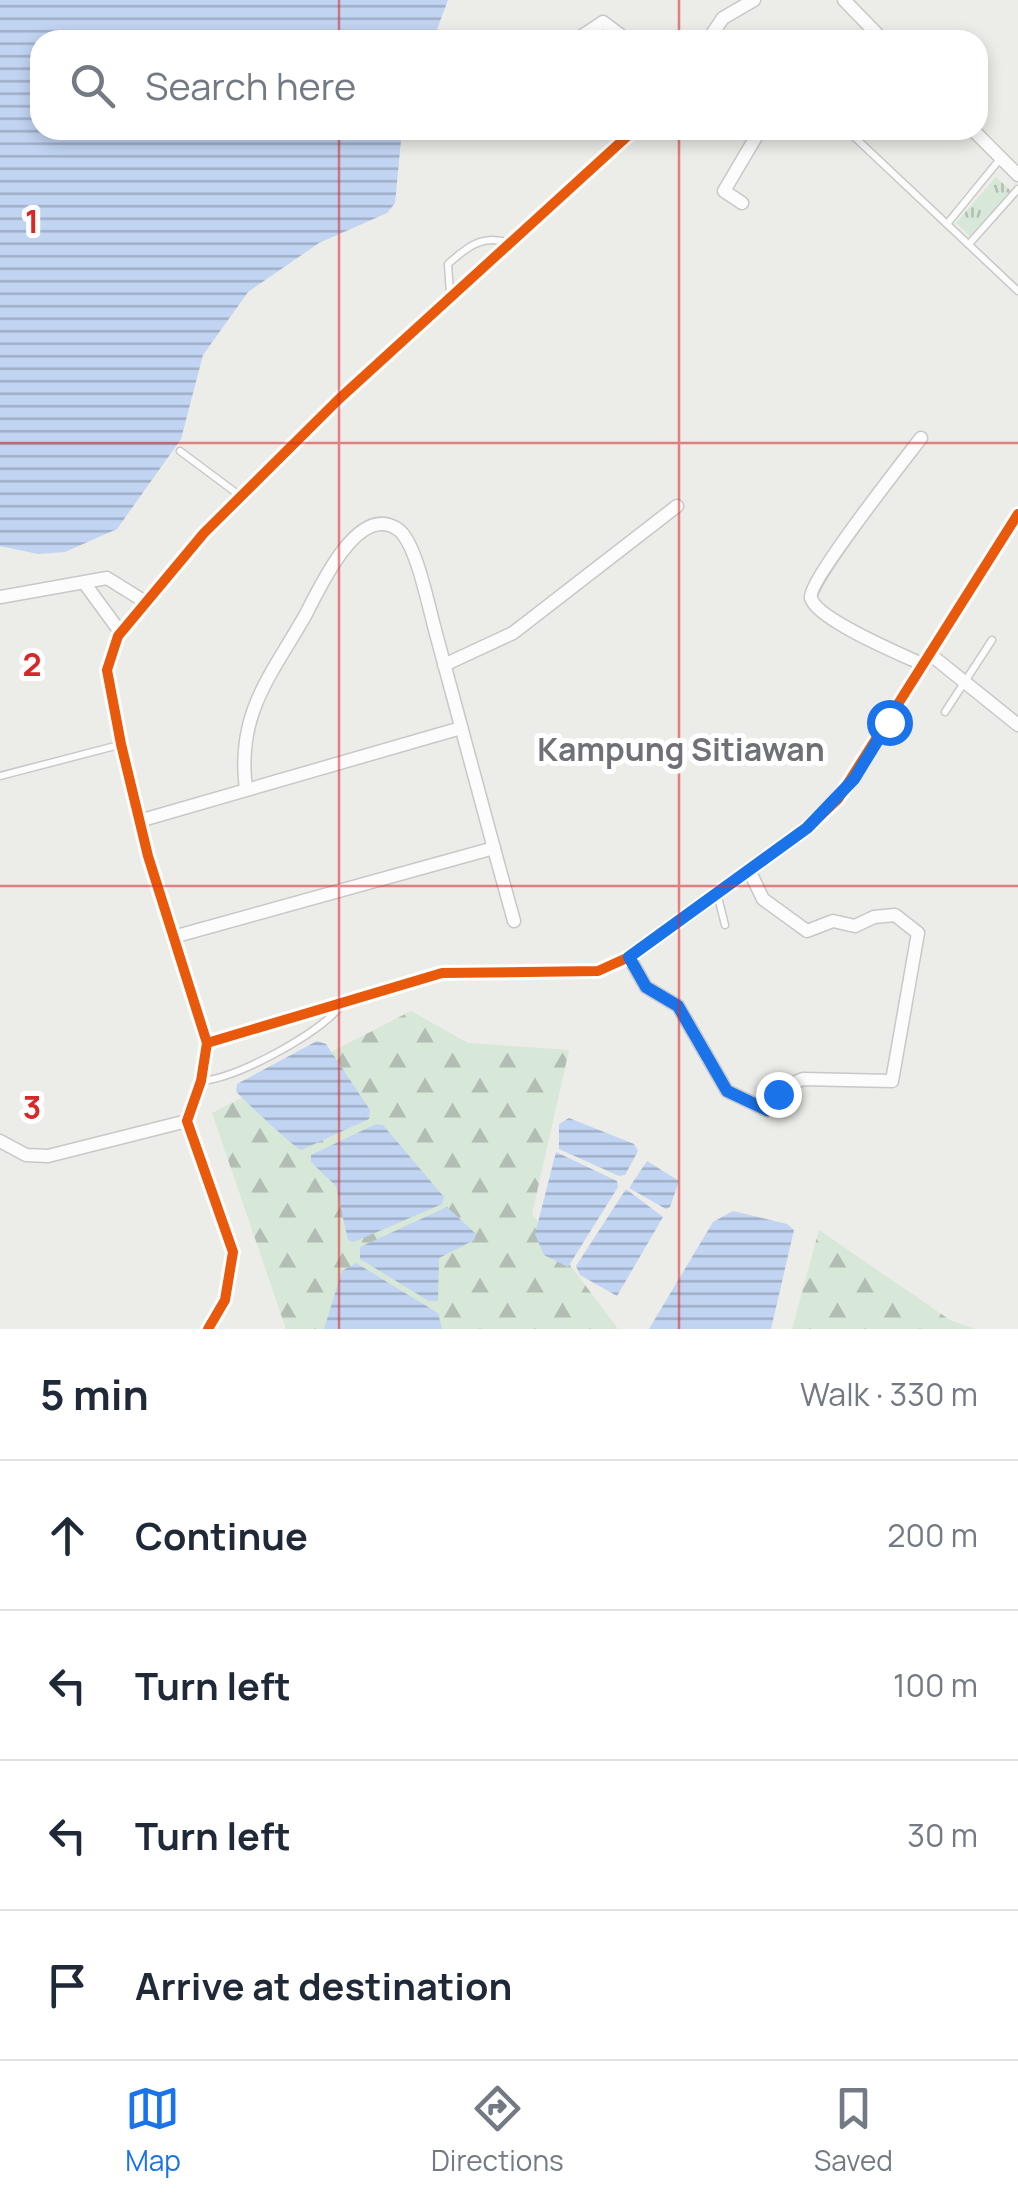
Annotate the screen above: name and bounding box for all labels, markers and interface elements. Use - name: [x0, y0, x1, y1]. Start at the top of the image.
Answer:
- search box: [30, 30, 988, 140]
- icon: search: [65, 58, 120, 113]
- text: Search here: [145, 59, 356, 111]
- text: 1: [25, 199, 39, 243]
- text: 2: [22, 642, 42, 686]
- route start: [867, 700, 913, 746]
- district label: Kampung Sitiawan: [537, 727, 825, 771]
- route end: [756, 1072, 802, 1118]
- text: 3: [23, 1085, 41, 1129]
- text: 5 min: [40, 1365, 149, 1423]
- text: Walk · 330 m: [800, 1372, 978, 1416]
- icon: ahead: [40, 1508, 95, 1563]
- text: Continue: [135, 1509, 308, 1561]
- text: 200 m: [887, 1513, 978, 1557]
- icon: left: [40, 1658, 95, 1713]
- text: Turn left: [135, 1659, 291, 1711]
- text: 100 m: [893, 1663, 978, 1707]
- icon: left: [40, 1808, 95, 1863]
- text: Turn left: [135, 1809, 291, 1861]
- text: 30 m: [907, 1813, 978, 1857]
- icon: arrive: [40, 1958, 95, 2013]
- text: Arrive at destination: [135, 1959, 512, 2011]
- tab: Map: [125, 2081, 181, 2179]
- tab: Directions: [431, 2081, 564, 2179]
- tab: Saved: [814, 2081, 893, 2179]

